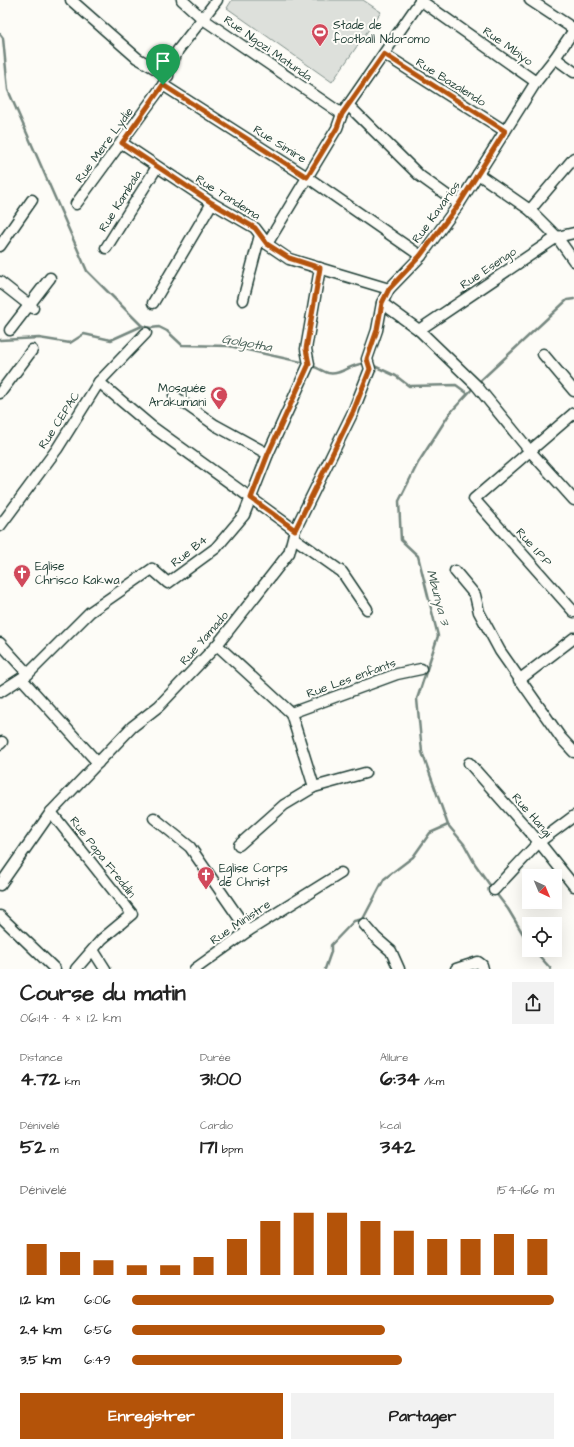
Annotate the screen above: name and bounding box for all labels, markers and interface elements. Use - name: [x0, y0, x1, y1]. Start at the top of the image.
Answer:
- street label: Rue Ngozi Matunda: [220, 12, 315, 86]
- place label: Stade de football Ndoromo: [333, 17, 430, 48]
- sports icon: Stade de football Ndoromo: [310, 22, 330, 47]
- street label: Rue Mbiyo: [479, 23, 536, 71]
- pin: [146, 44, 180, 85]
- icon: arrive: [152, 50, 174, 72]
- street label: Rue Bazalendo: [412, 54, 489, 111]
- street label: Rue Mere Lydie: [71, 104, 139, 187]
- street label: Rue Simire: [250, 121, 310, 168]
- street label: Rue Kambala: [95, 167, 146, 235]
- street label: Rue Tandema: [192, 171, 263, 224]
- street label: Rue Kavarios: [408, 178, 465, 247]
- street label: Rue Esengo: [457, 243, 521, 294]
- water label: Golgotha: [220, 330, 275, 357]
- place label: Mosquée Arakumani: [149, 380, 206, 411]
- mosque icon: Mosquée Arakumani: [209, 385, 229, 410]
- street label: Rue CEPAC: [34, 388, 85, 452]
- street label: Rue I.P.P: [512, 524, 556, 571]
- street label: Rue B4: [167, 532, 211, 571]
- place label: Eglise Chrisco Kakwa: [35, 558, 120, 589]
- church icon: Eglise Chrisco Kakwa: [12, 563, 32, 588]
- water label: Mbunya 3: [421, 568, 454, 629]
- street label: Rue Yamado: [176, 607, 233, 669]
- street label: Rue Les enfants: [304, 654, 398, 703]
- street label: Rue Hangi: [507, 790, 556, 842]
- street label: Rue Papa Freddin: [65, 813, 140, 901]
- place label: Eglise Corps de Christ: [219, 860, 288, 891]
- church icon: Eglise Corps de Christ: [196, 865, 216, 890]
- north arrow: [522, 869, 562, 909]
- map controls: [522, 869, 562, 957]
- street label: Rue Ministre: [207, 896, 274, 949]
- button: locate: [522, 917, 562, 957]
- text: Course du matin: [20, 978, 186, 1009]
- button: share: [512, 982, 554, 1024]
- text: 06:14 · 4 × 1.2 km: [20, 1009, 121, 1027]
- text: Distance: [20, 1050, 63, 1065]
- text: Durée: [200, 1050, 231, 1065]
- text: Allure: [380, 1050, 408, 1065]
- text: 4.72: [20, 1065, 60, 1093]
- text: 31:00: [200, 1065, 241, 1093]
- text: 6:34: [380, 1065, 420, 1093]
- text: km: [60, 1074, 80, 1089]
- text: /km: [420, 1074, 444, 1089]
- text: Dénivelé: [20, 1118, 60, 1133]
- text: Cardio: [200, 1118, 233, 1133]
- text: kcal: [380, 1118, 401, 1133]
- text: 52: [20, 1133, 46, 1161]
- text: 171: [200, 1133, 217, 1161]
- text: 342: [380, 1133, 415, 1161]
- text: m: [46, 1142, 59, 1157]
- text: bpm: [217, 1142, 243, 1157]
- text: Dénivelé: [20, 1181, 67, 1199]
- text: 154–166 m: [497, 1181, 554, 1199]
- text: 1.2 km: [20, 1291, 54, 1309]
- text: 6:06: [84, 1291, 111, 1309]
- text: 2.4 km: [20, 1321, 61, 1339]
- text: 6:56: [84, 1321, 112, 1339]
- text: 3.5 km: [20, 1351, 61, 1369]
- text: 6:49: [84, 1351, 111, 1369]
- button: Enregistrer: [20, 1393, 283, 1439]
- button: Partager: [291, 1393, 554, 1439]

